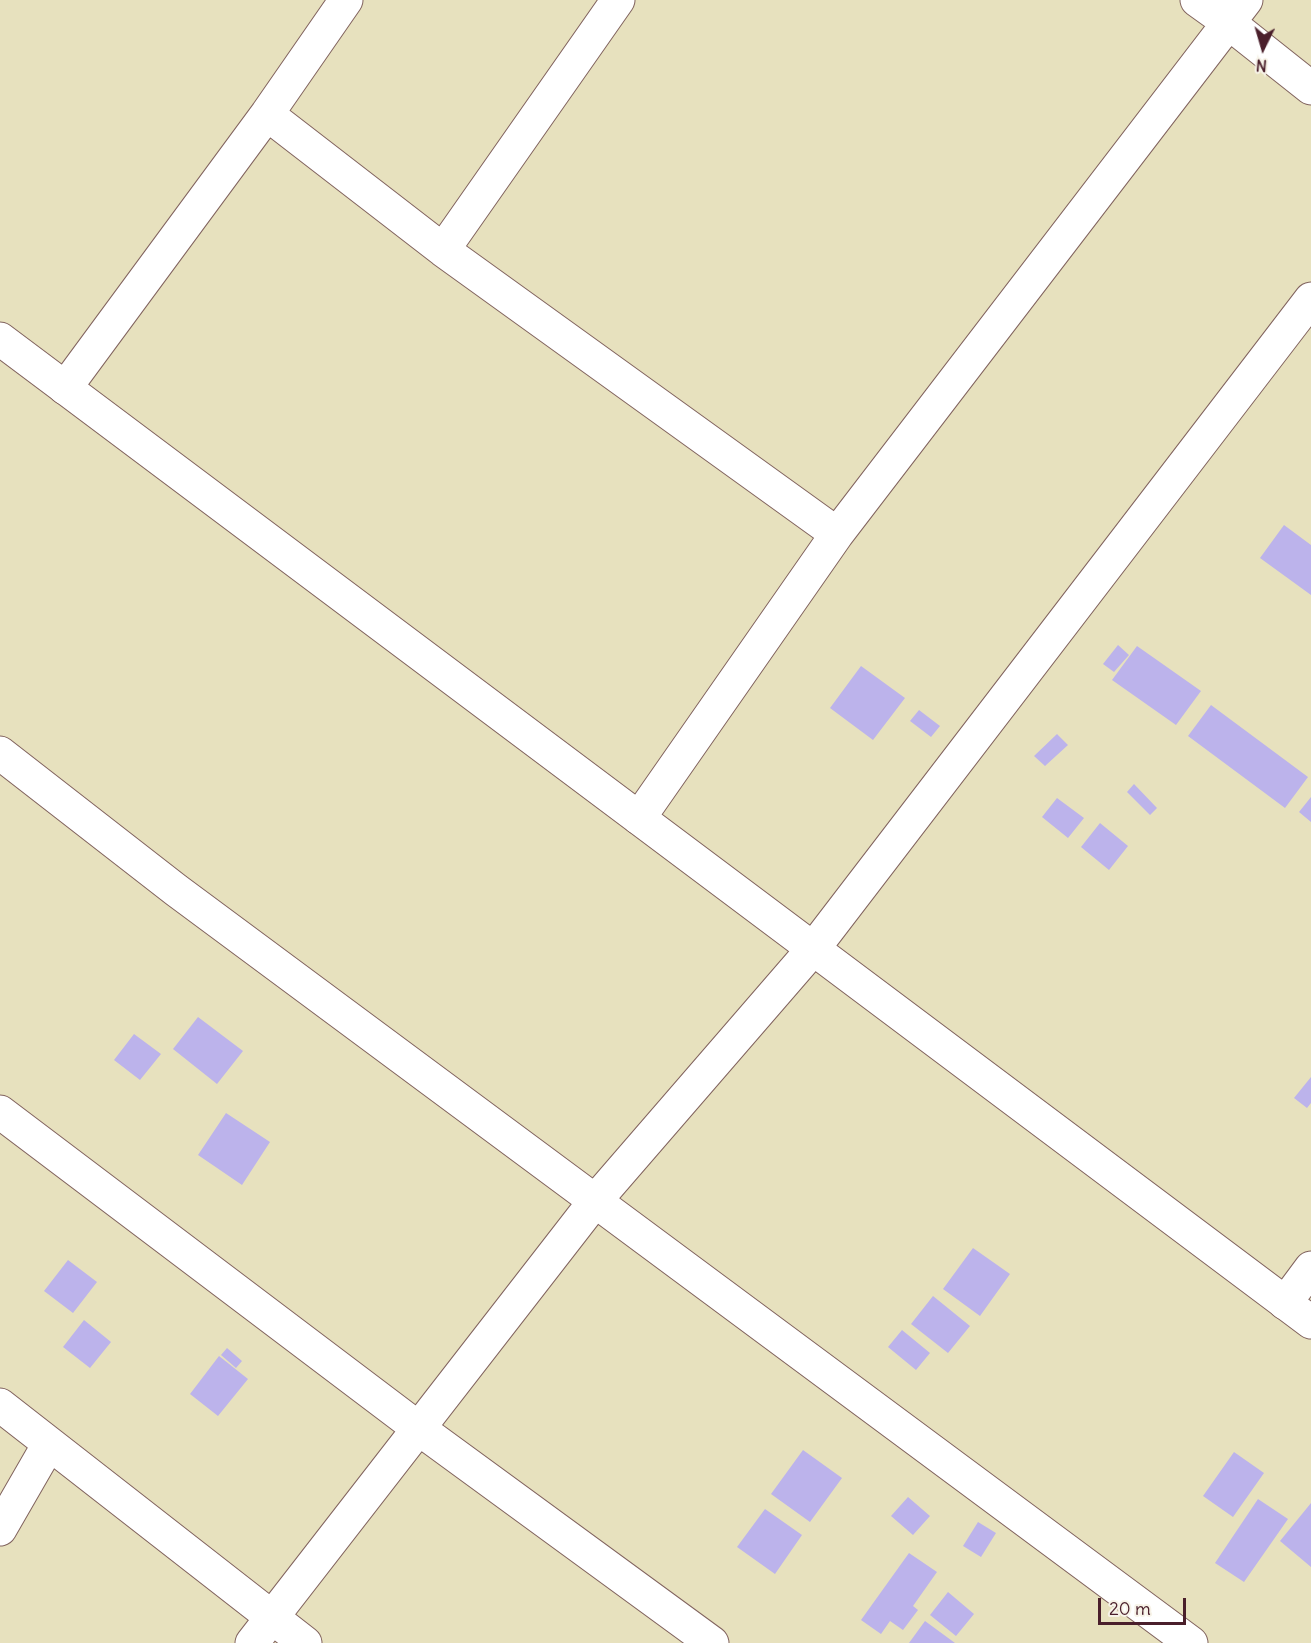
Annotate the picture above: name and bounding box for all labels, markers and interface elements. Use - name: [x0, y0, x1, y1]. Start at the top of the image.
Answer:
- north arrow: [1233, 18, 1293, 78]
- text: N: [1255, 55, 1268, 76]
- scale bar: [1101, 1586, 1190, 1624]
- text: 20 m: [1109, 1597, 1151, 1620]

